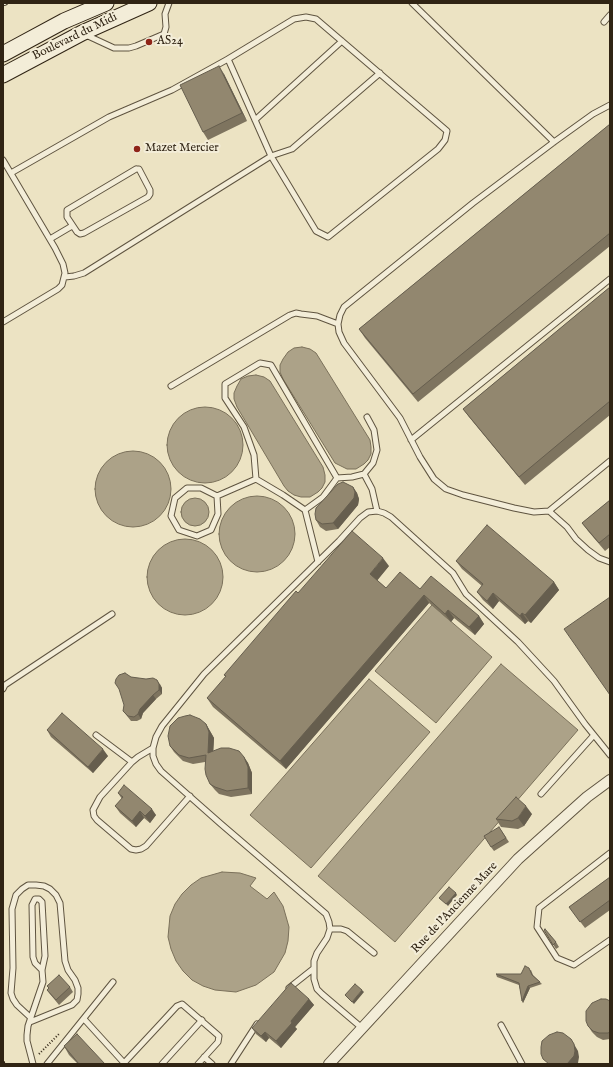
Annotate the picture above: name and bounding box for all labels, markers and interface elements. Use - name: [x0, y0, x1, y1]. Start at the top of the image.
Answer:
- street label: Boulevard du Midi: [30, 10, 120, 64]
- place label: AS24: [157, 35, 183, 49]
- marker: AS24: [144, 37, 154, 47]
- place label: Mazet Mercier: [145, 142, 219, 156]
- marker: Mazet Mercier: [132, 144, 142, 154]
- street label: Rue de l'Ancienne Mare: [409, 859, 501, 957]

